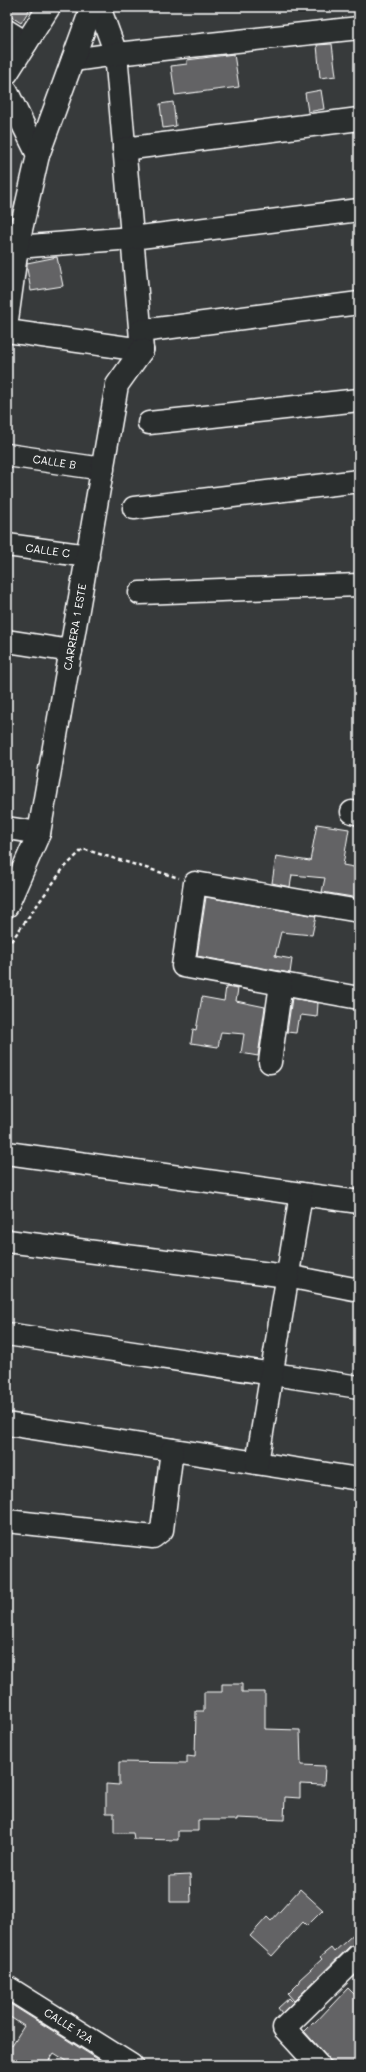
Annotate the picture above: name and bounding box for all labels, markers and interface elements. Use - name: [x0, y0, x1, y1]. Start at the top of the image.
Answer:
- street label: CALLE B: [32, 451, 77, 472]
- street label: CALLE C: [24, 540, 71, 560]
- street label: CARRERA 1 ESTE: [60, 582, 89, 671]
- street label: CALLE 12A: [42, 2004, 97, 2047]

